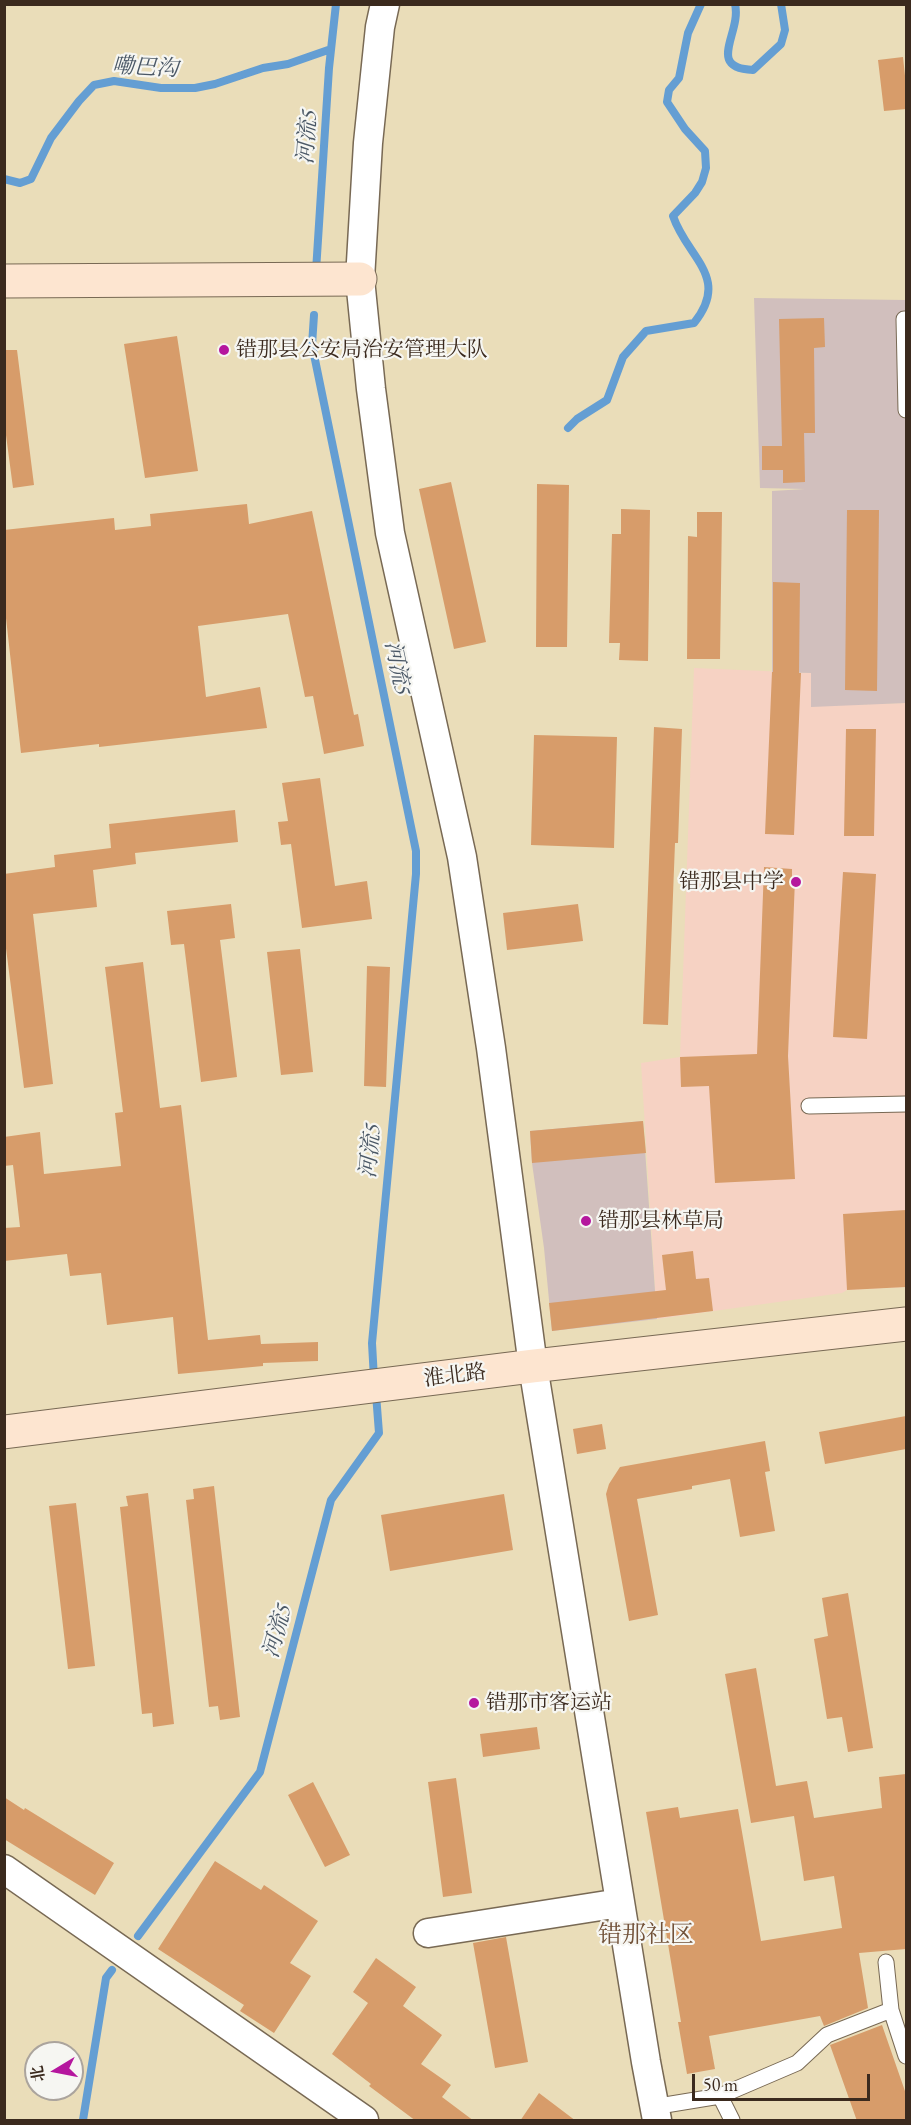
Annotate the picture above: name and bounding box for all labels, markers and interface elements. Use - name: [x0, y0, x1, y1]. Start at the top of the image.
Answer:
- water label: 嘞巴沟: [111, 53, 179, 83]
- water label: 河流5: [293, 109, 323, 165]
- place label: 错那县公安局治安管理大队: [236, 337, 488, 363]
- marker: 错那县公安局治安管理大队: [217, 343, 231, 357]
- water label: 河流5: [378, 639, 416, 697]
- place label: 错那县中学: [679, 869, 784, 895]
- marker: 错那县中学: [789, 875, 803, 889]
- water label: 河流5: [355, 1123, 387, 1179]
- place label: 错那县林草局: [598, 1208, 724, 1234]
- marker: 错那县林草局: [579, 1214, 593, 1228]
- street label: 淮北路: [422, 1360, 488, 1392]
- water label: 河流5: [258, 1601, 298, 1661]
- place label: 错那市客运站: [486, 1690, 612, 1716]
- marker: 错那市客运站: [467, 1696, 481, 1710]
- district label: 错那社区: [598, 1921, 694, 1949]
- north arrow: [24, 2041, 84, 2101]
- scale bar: [695, 2062, 874, 2100]
- text: 北: [26, 2064, 49, 2084]
- text: 50 m: [703, 2073, 738, 2096]

